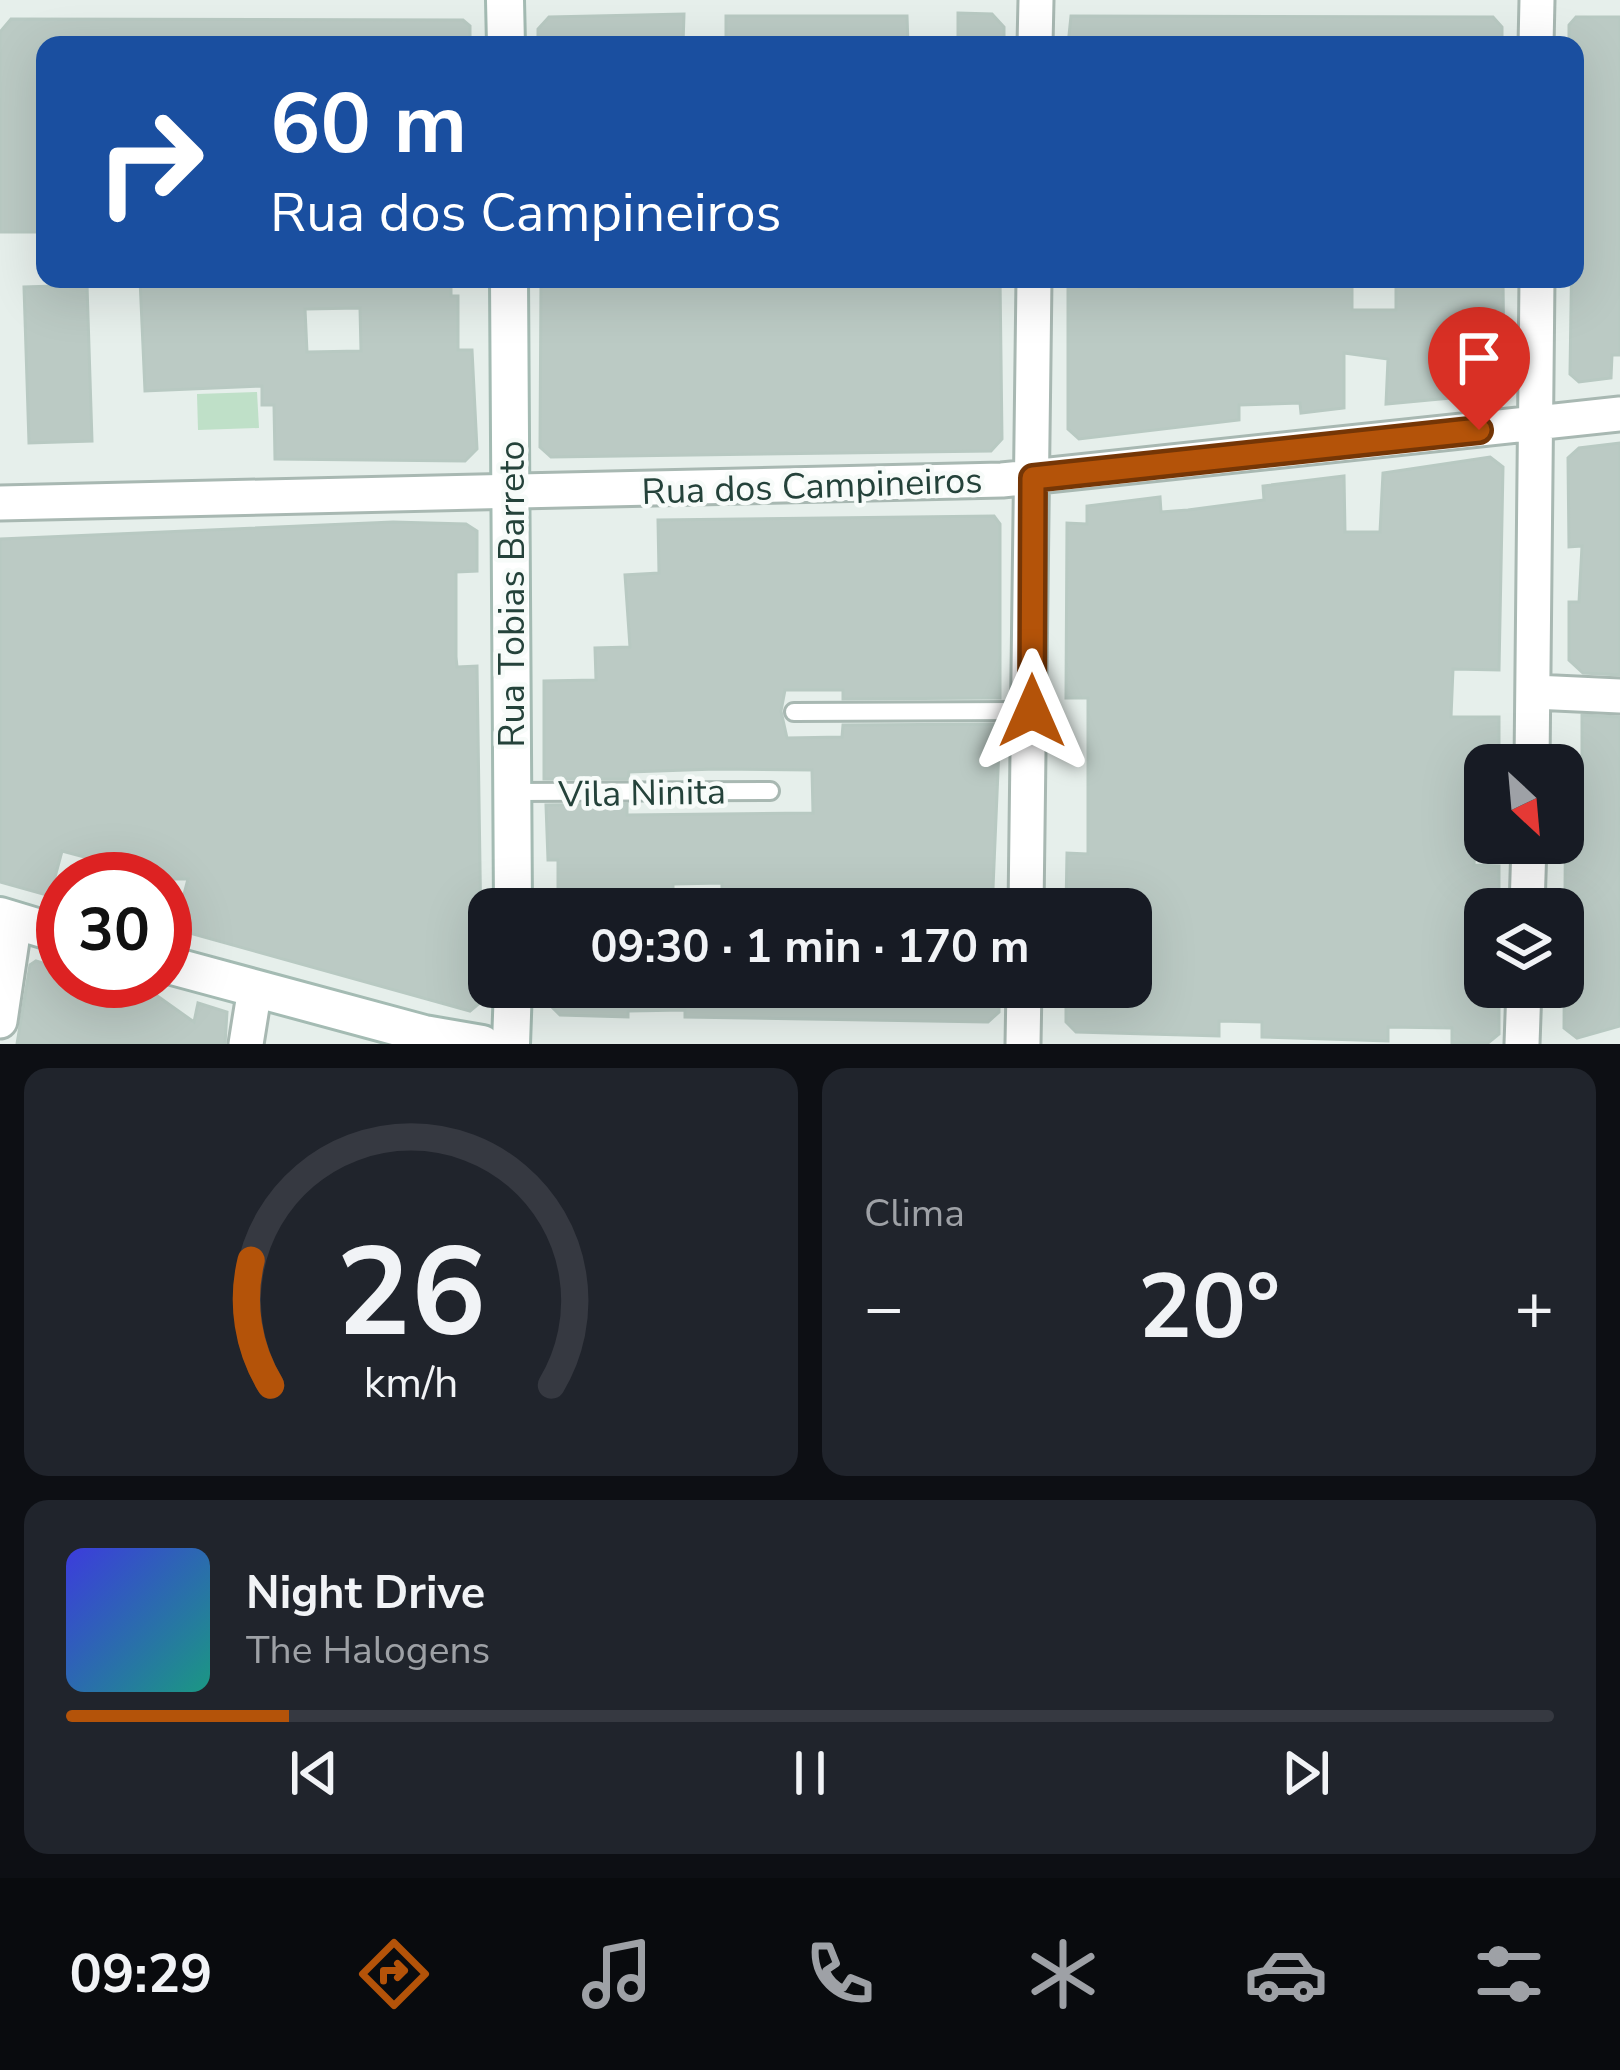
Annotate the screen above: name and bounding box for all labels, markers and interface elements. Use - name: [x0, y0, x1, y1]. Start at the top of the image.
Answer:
- text: 60 m: [270, 67, 467, 182]
- icon: right: [72, 84, 228, 240]
- text: Rua dos Campineiros: [270, 176, 782, 250]
- pin: [1428, 307, 1530, 430]
- icon: arrive: [1446, 325, 1512, 391]
- street label: Rua Tobias Barreto: [488, 440, 537, 748]
- street label: Rua dos Campineiros: [641, 456, 983, 517]
- position arrow: [969, 648, 1095, 774]
- north arrow: [1464, 744, 1584, 864]
- map controls: [1464, 744, 1584, 1008]
- street label: Vila Ninita: [557, 768, 726, 819]
- speed limit sign: 30: [36, 852, 192, 1008]
- button: layers: [1464, 888, 1584, 1008]
- text: 09:30 · 1 min · 170 m: [590, 917, 1030, 978]
- text: Clima: [864, 1187, 965, 1240]
- text: 26: [336, 1208, 486, 1378]
- text: 20°: [1138, 1246, 1280, 1369]
- text: −: [864, 1263, 904, 1353]
- text: +: [1514, 1263, 1554, 1353]
- text: km/h: [364, 1354, 458, 1412]
- text: Night Drive: [246, 1563, 485, 1624]
- text: The Halogens: [246, 1624, 490, 1677]
- icon: previous: [281, 1740, 347, 1806]
- icon: pause: [777, 1740, 843, 1806]
- icon: next: [1273, 1740, 1339, 1806]
- icon: directions: [352, 1932, 436, 2016]
- icon: music: [575, 1932, 659, 2016]
- icon: phone: [798, 1932, 882, 2016]
- icon: climate: [1021, 1932, 1105, 2016]
- icon: car: [1244, 1932, 1328, 2016]
- icon: filters: [1467, 1932, 1551, 2016]
- text: 09:29: [70, 1937, 213, 2011]

